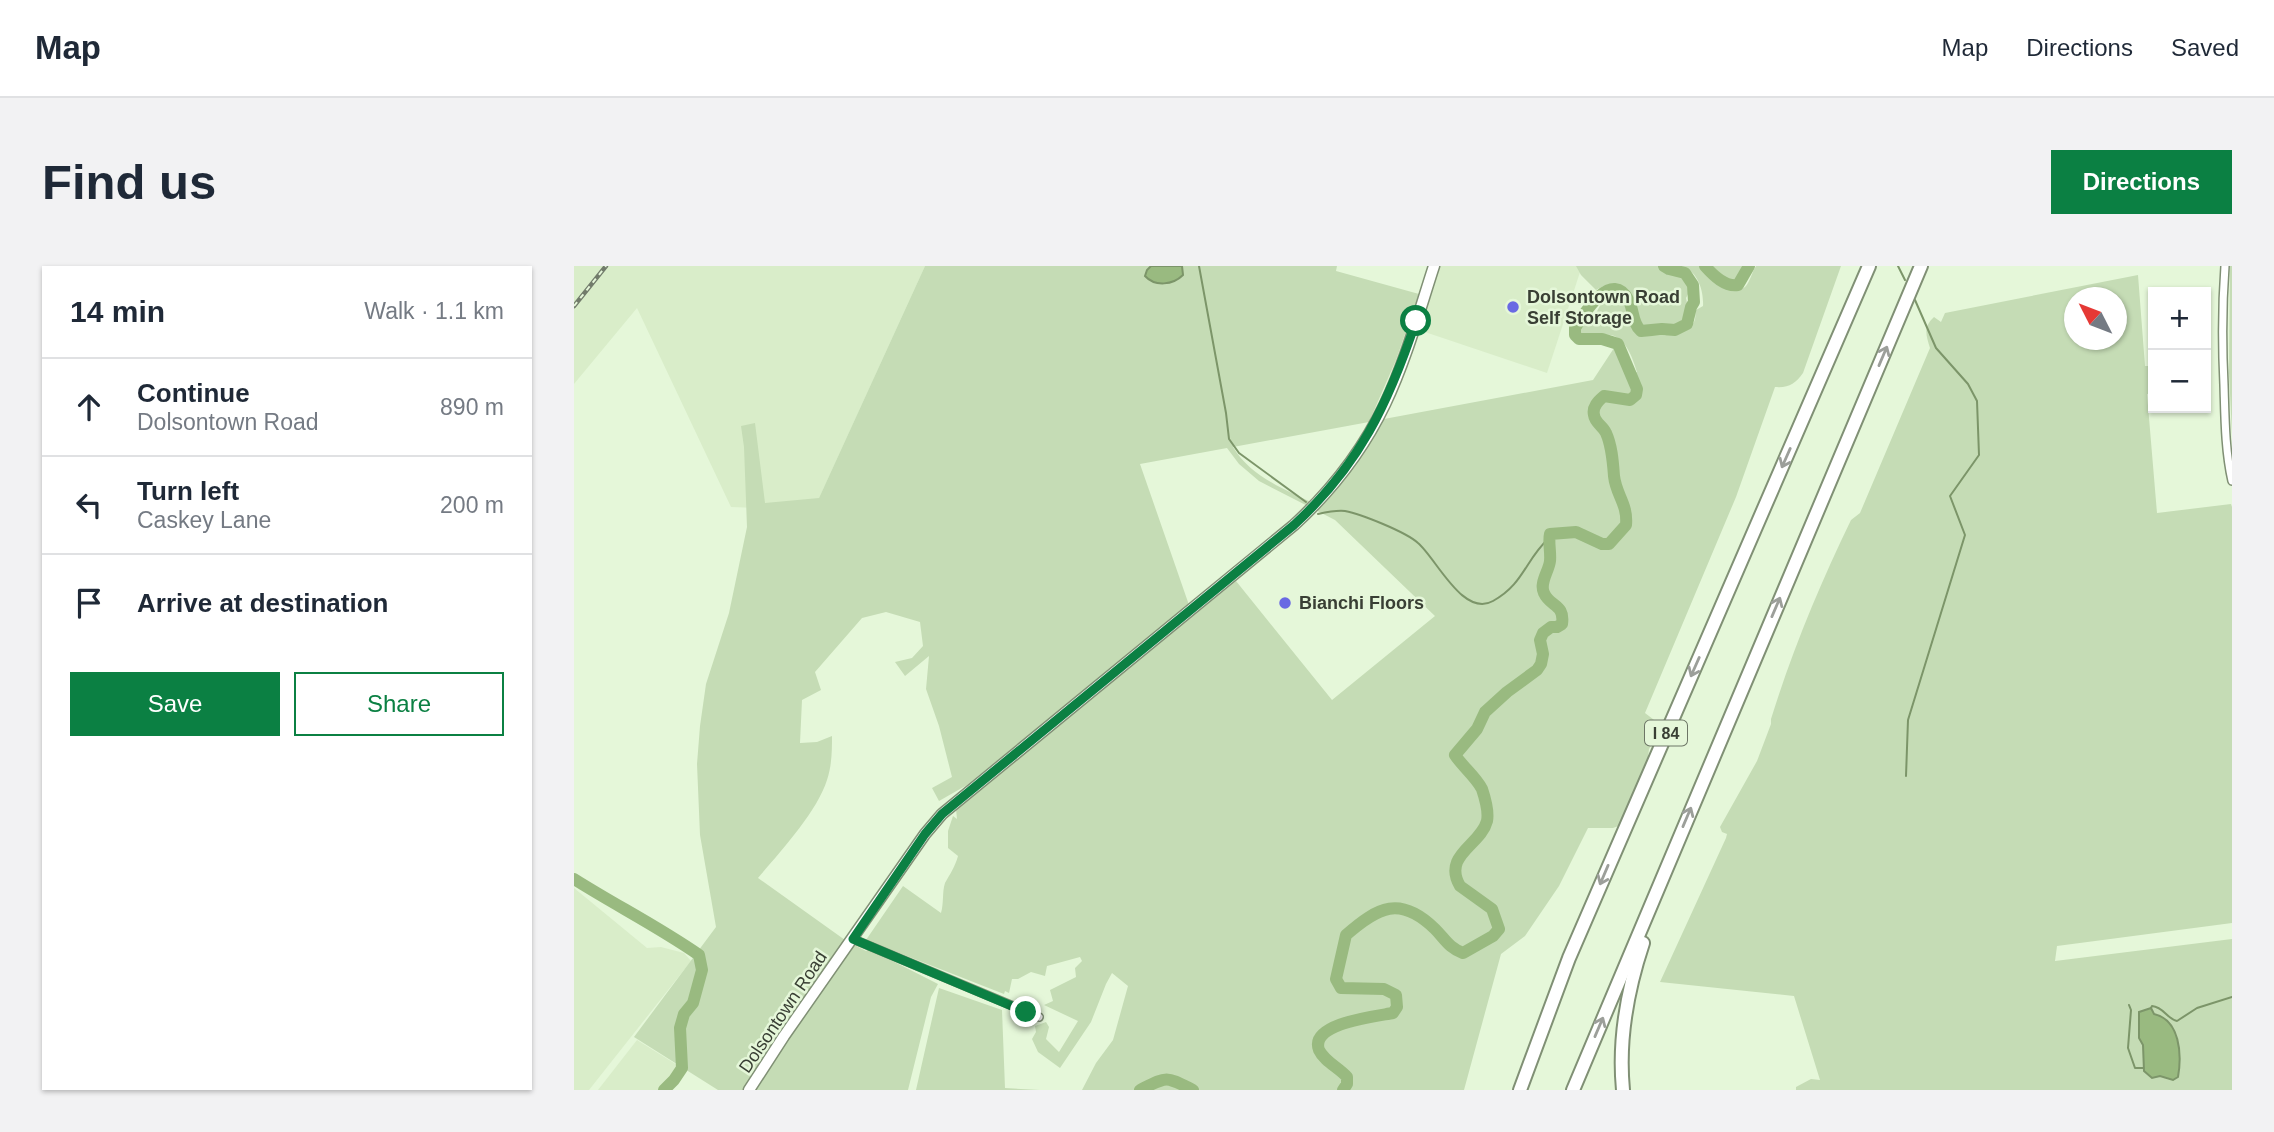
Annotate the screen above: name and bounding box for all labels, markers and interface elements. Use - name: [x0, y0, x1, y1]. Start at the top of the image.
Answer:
- text: Map: [35, 29, 101, 66]
- text: Map: [1942, 34, 1988, 61]
- text: Directions: [2026, 34, 2133, 61]
- text: Saved: [2171, 34, 2239, 61]
- button: Directions: [2051, 150, 2232, 214]
- text: Find us: [42, 155, 216, 209]
- place label: Dolsontown Road Self Storage: [1527, 287, 1680, 328]
- north arrow: [2064, 287, 2127, 350]
- map controls: [2148, 287, 2211, 413]
- button: +: [2148, 287, 2211, 350]
- text: 14 min: [70, 295, 165, 328]
- text: Walk · 1.1 km: [364, 298, 504, 324]
- marker: Dolsontown Road Self Storage: [1505, 299, 1521, 315]
- route start: [1400, 305, 1431, 336]
- one-way arrow: [1877, 345, 1890, 367]
- button: −: [2148, 350, 2211, 413]
- text: Continue: [137, 378, 250, 408]
- icon: ahead: [70, 388, 108, 426]
- text: 890 m: [440, 394, 504, 420]
- text: Dolsontown Road: [137, 409, 319, 435]
- one-way arrow: [1779, 447, 1792, 468]
- text: Turn left: [137, 476, 239, 506]
- icon: left: [70, 486, 108, 524]
- text: 200 m: [440, 492, 504, 518]
- text: Caskey Lane: [137, 507, 271, 533]
- icon: arrive: [70, 584, 108, 622]
- text: Arrive at destination: [137, 588, 388, 618]
- place label: Bianchi Floors: [1299, 593, 1424, 613]
- marker: Bianchi Floors: [1277, 595, 1293, 611]
- one-way arrow: [1770, 597, 1783, 619]
- one-way arrow: [1688, 655, 1701, 677]
- button: Save: [70, 672, 280, 736]
- button: Share: [294, 672, 504, 736]
- road number: I 84: [1645, 720, 1687, 746]
- one-way arrow: [1682, 807, 1695, 828]
- one-way arrow: [1597, 864, 1610, 886]
- street label: Dolsontown Road: [735, 948, 831, 1076]
- route end: [1010, 996, 1041, 1027]
- one-way arrow: [1593, 1017, 1606, 1038]

